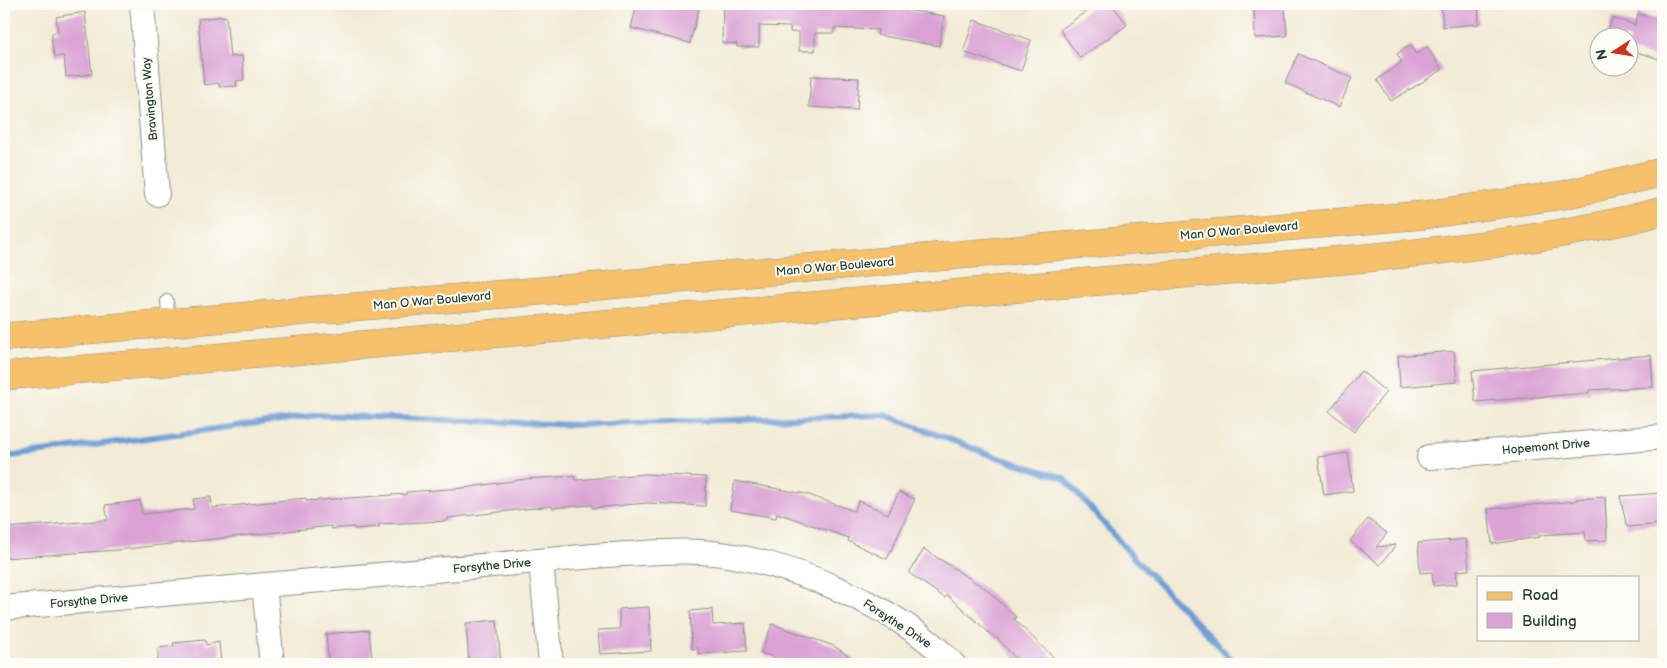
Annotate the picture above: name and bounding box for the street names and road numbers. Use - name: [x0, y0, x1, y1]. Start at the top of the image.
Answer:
- street label: Bravington Way: [139, 56, 161, 141]
- street label: Man O War Boulevard: [1179, 218, 1299, 244]
- street label: Man O War Boulevard: [775, 254, 895, 280]
- street label: Man O War Boulevard: [372, 288, 492, 314]
- street label: Hopemont Drive: [1501, 436, 1591, 458]
- street label: Forsythe Drive: [452, 555, 532, 577]
- street label: Forsythe Drive: [49, 590, 129, 612]
- street label: Forsythe Drive: [860, 596, 934, 652]

